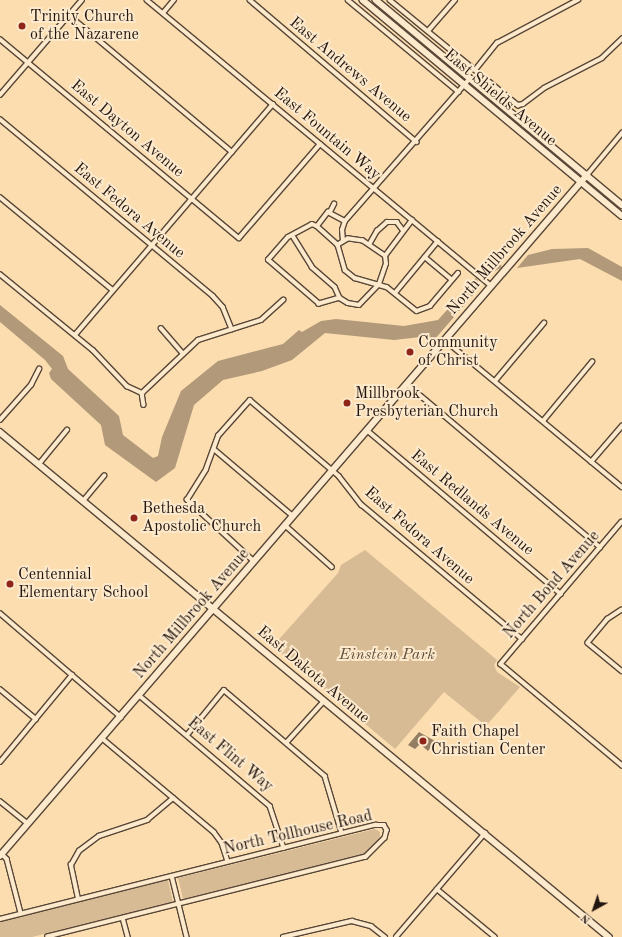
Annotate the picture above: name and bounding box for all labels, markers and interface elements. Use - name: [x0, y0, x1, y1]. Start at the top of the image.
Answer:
- place label: Trinity Church of the Nazarene: [30, 7, 139, 45]
- street label: East Andrews Avenue: [285, 13, 415, 127]
- marker: Trinity Church of the Nazarene: [17, 21, 27, 31]
- street label: East Shields Avenue: [440, 45, 560, 151]
- street label: East Dayton Avenue: [66, 76, 188, 182]
- street label: East Fountain Way: [270, 84, 384, 184]
- street label: East Fedora Avenue: [70, 159, 188, 263]
- street label: North Millbrook Avenue: [443, 181, 567, 319]
- place label: Community of Christ: [418, 333, 498, 371]
- marker: Community of Christ: [405, 347, 415, 357]
- place label: Millbrook Presbyterian Church: [355, 384, 498, 422]
- marker: Millbrook Presbyterian Church: [342, 398, 352, 408]
- street label: East Redlands Avenue: [407, 446, 537, 560]
- street label: East Fedora Avenue: [360, 483, 478, 589]
- place label: Bethesda Apostolic Church: [142, 499, 261, 537]
- marker: Bethesda Apostolic Church: [129, 513, 139, 523]
- street label: North Bond Avenue: [500, 527, 604, 643]
- street label: North Millbrook Avenue: [130, 545, 254, 683]
- place label: Centennial Elementary School: [18, 565, 148, 603]
- marker: Centennial Elementary School: [5, 579, 15, 589]
- street label: East Dakota Avenue: [253, 622, 373, 728]
- park label: Einstein Park: [339, 645, 435, 665]
- street label: East Flint Way: [183, 714, 277, 796]
- place label: Faith Chapel Christian Center: [431, 722, 545, 760]
- marker: Faith Chapel Christian Center: [418, 736, 428, 746]
- street label: North Tollhouse Road: [222, 807, 374, 859]
- north arrow: [574, 889, 614, 929]
- text: N: [579, 912, 593, 925]

